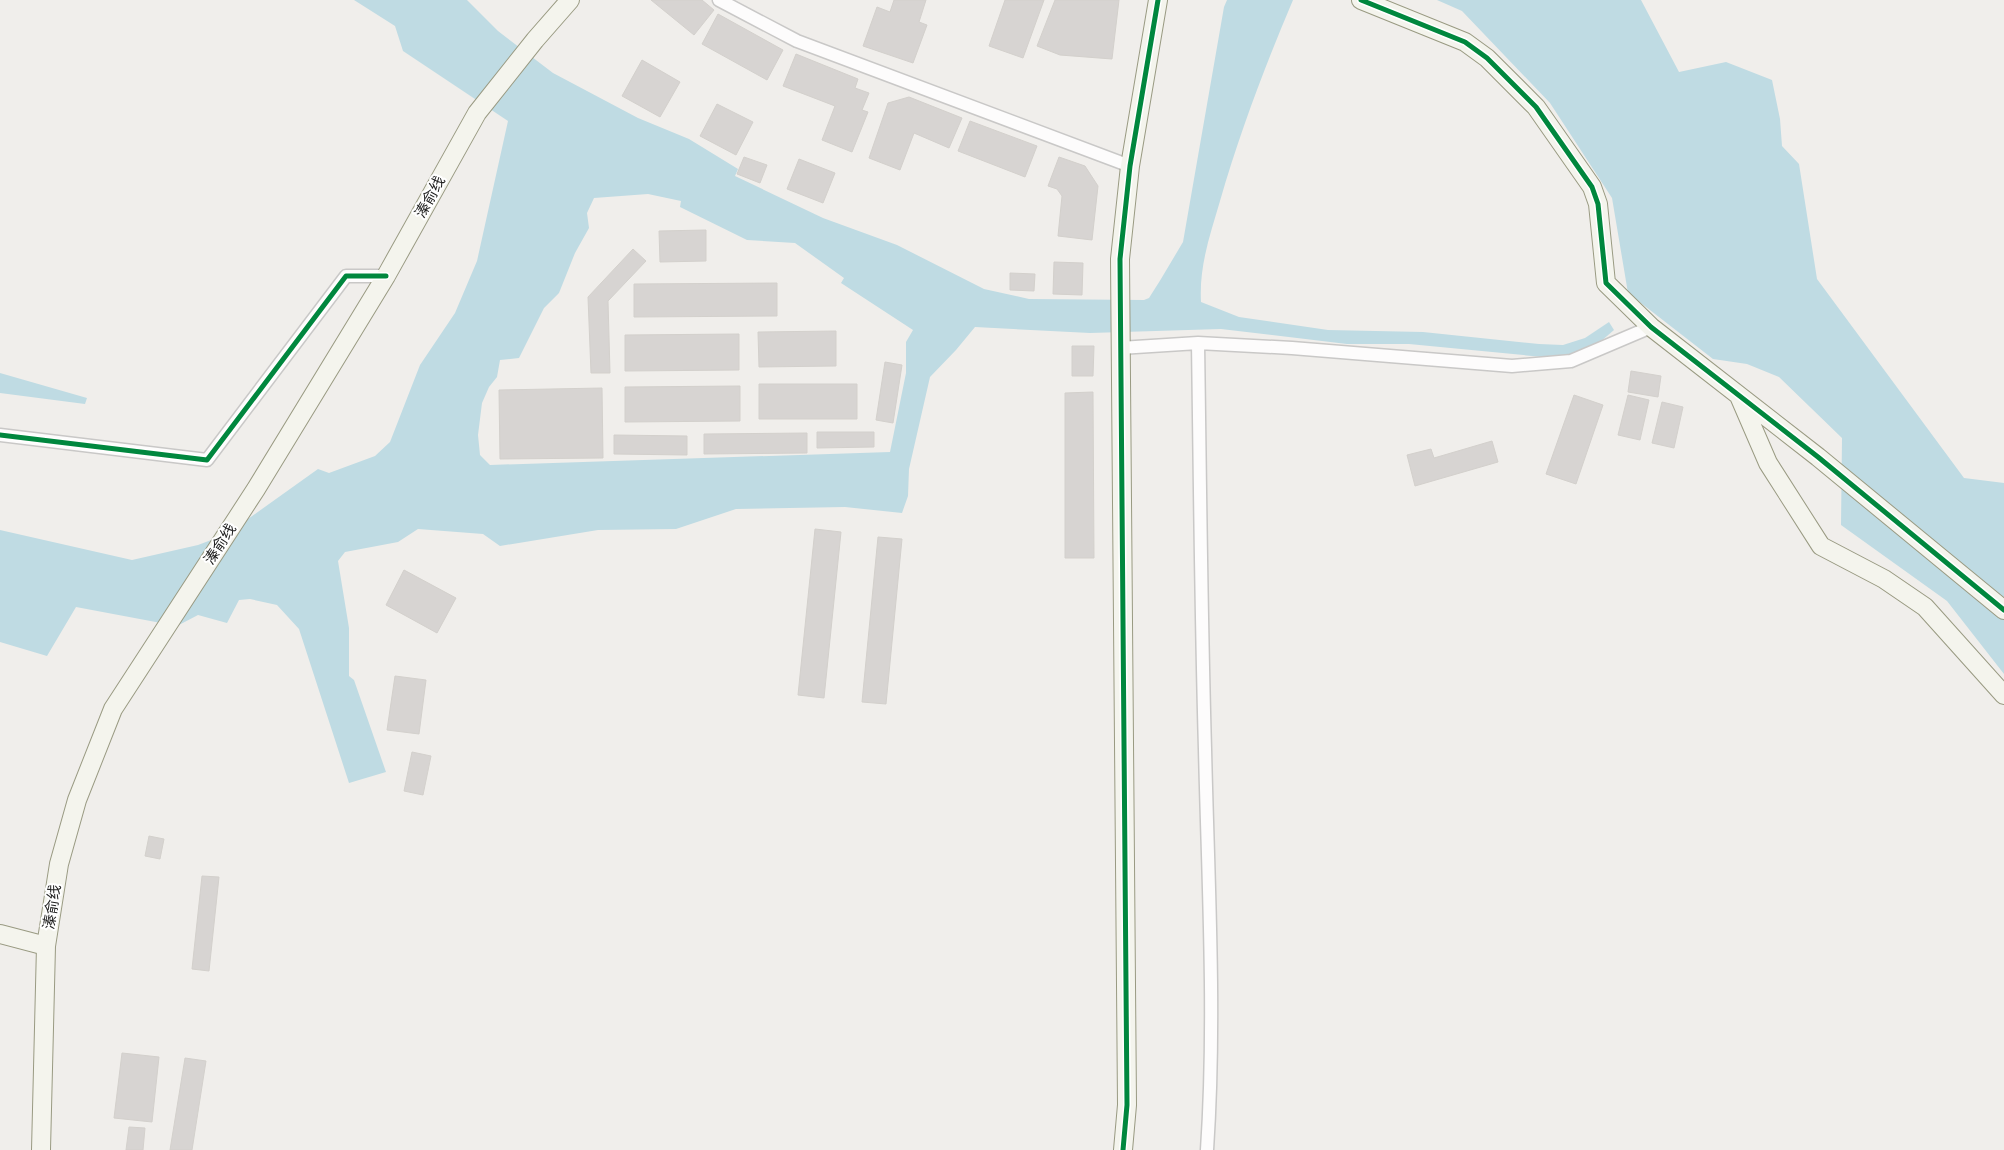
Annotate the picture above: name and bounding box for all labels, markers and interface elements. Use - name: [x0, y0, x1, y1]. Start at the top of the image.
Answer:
- street label: 溱俞线: [411, 173, 449, 221]
- street label: 溱俞线: [200, 520, 240, 568]
- street label: 溱俞线: [40, 883, 64, 931]

